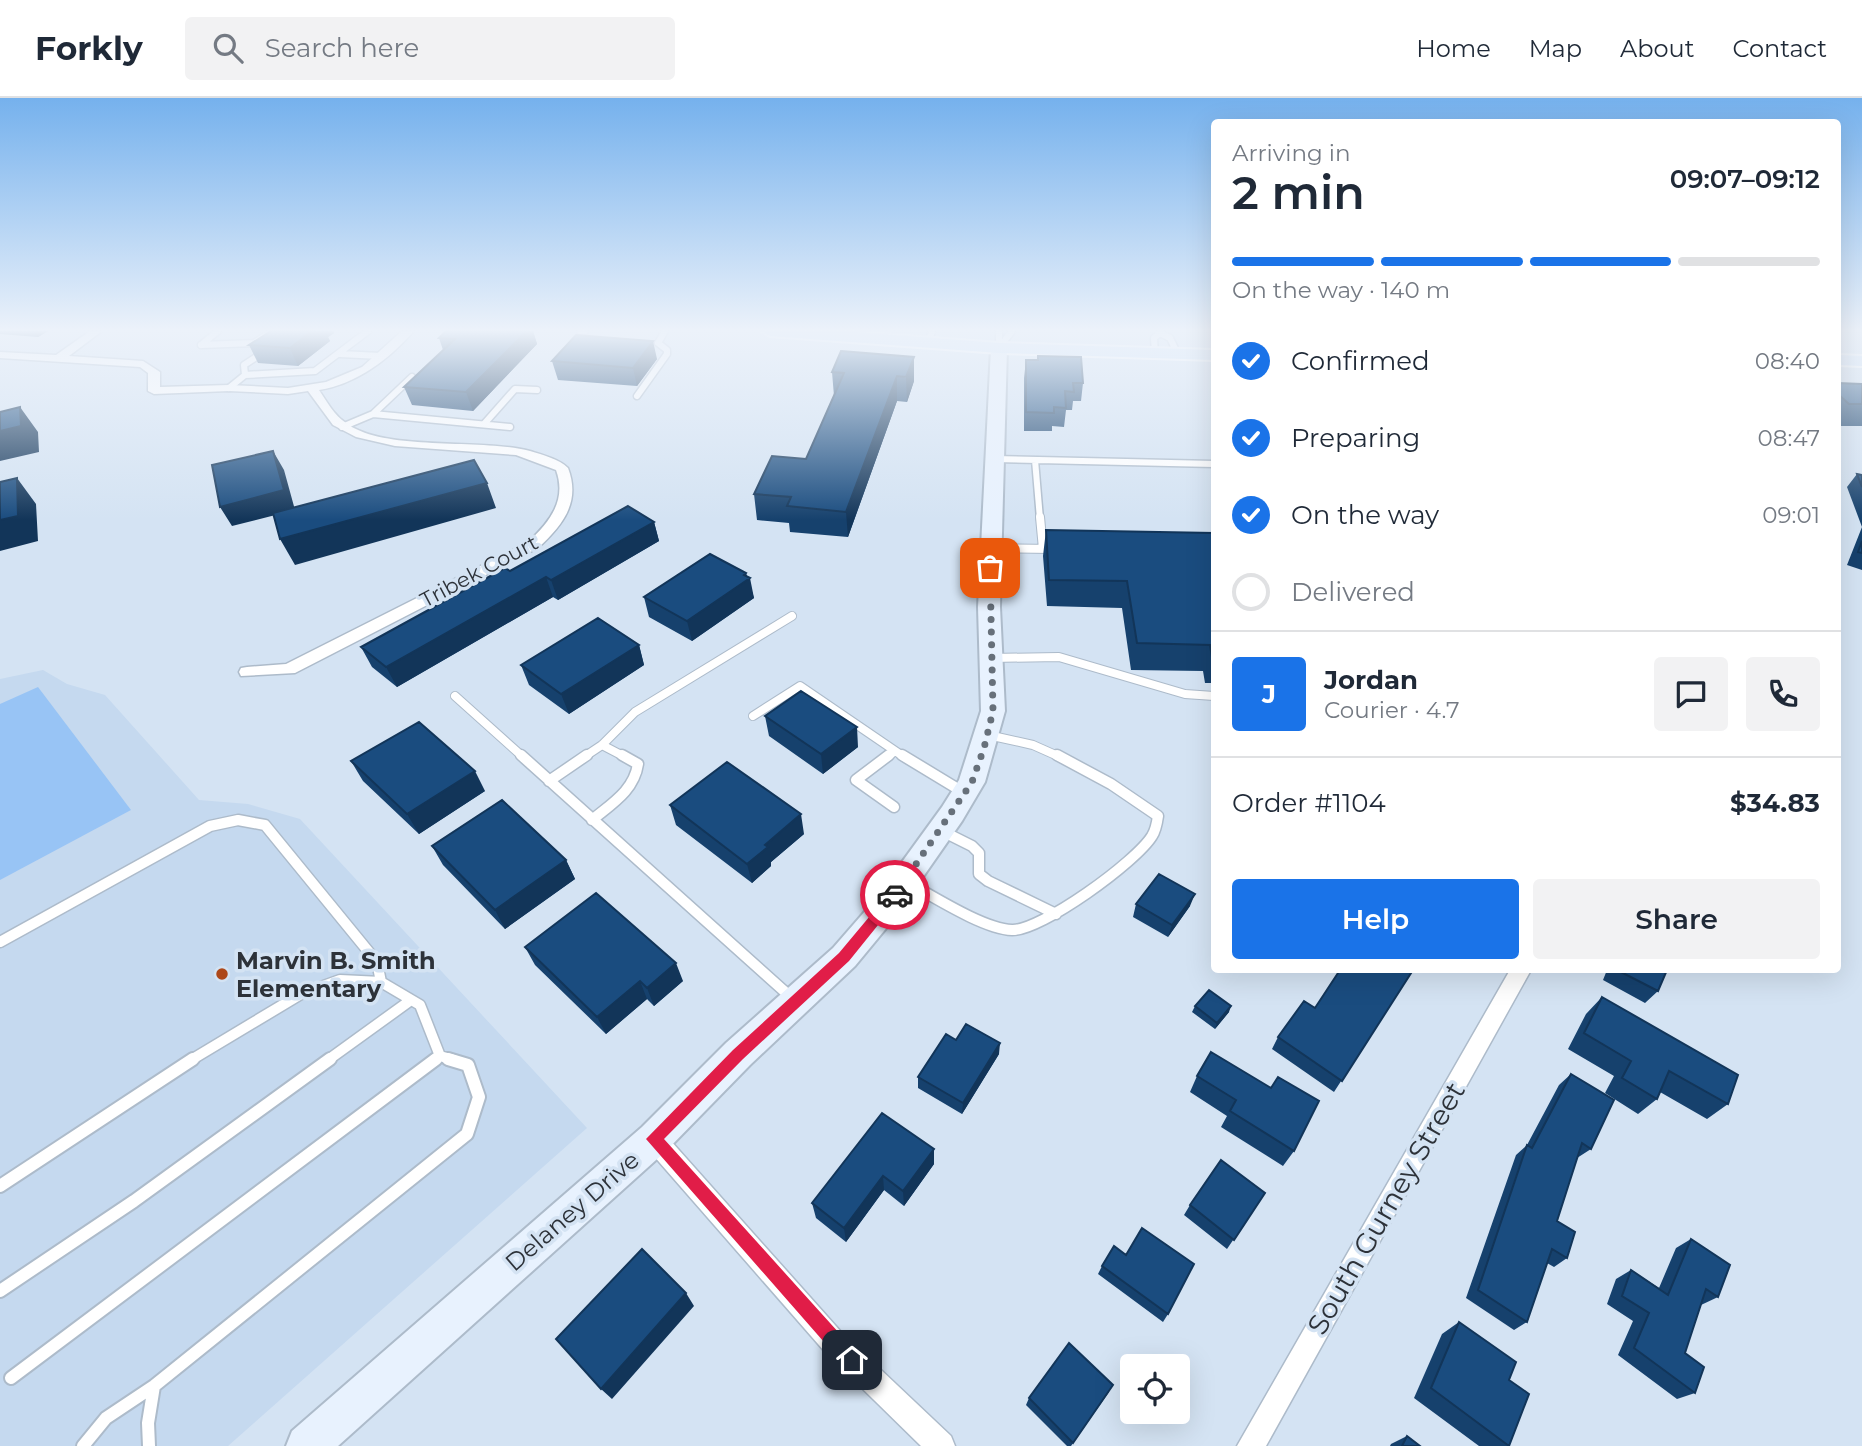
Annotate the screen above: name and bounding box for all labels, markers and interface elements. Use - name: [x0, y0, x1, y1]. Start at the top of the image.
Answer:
- search box: [185, 17, 675, 80]
- text: Forkly: [35, 28, 143, 68]
- icon: search: [209, 29, 247, 67]
- text: Search here: [265, 32, 419, 64]
- text: Home: [1416, 34, 1491, 63]
- text: Map: [1529, 34, 1582, 63]
- text: About: [1620, 34, 1694, 63]
- text: Contact: [1732, 34, 1827, 63]
- text: Arriving in: [1232, 139, 1351, 167]
- text: 09:07–09:12: [1670, 163, 1820, 195]
- text: 2 min: [1232, 164, 1365, 221]
- text: On the way · 140 m: [1232, 276, 1450, 304]
- icon: check: [1232, 342, 1270, 380]
- text: Confirmed: [1291, 345, 1430, 377]
- text: 08:40: [1755, 347, 1820, 375]
- icon: check: [1232, 419, 1270, 457]
- text: Preparing: [1291, 422, 1420, 454]
- text: 08:47: [1758, 424, 1820, 452]
- icon: check: [1232, 496, 1270, 534]
- text: On the way: [1291, 499, 1439, 531]
- text: 09:01: [1762, 501, 1820, 529]
- street label: Tribek Court: [416, 530, 542, 612]
- pin: [960, 538, 1020, 598]
- icon: bag: [971, 549, 1009, 587]
- text: Delivered: [1291, 576, 1415, 608]
- button: chat: [1654, 657, 1728, 731]
- button: phone: [1746, 657, 1820, 731]
- text: Jordan: [1324, 664, 1418, 696]
- text: J: [1262, 678, 1276, 710]
- text: Courier · 4.7: [1324, 696, 1460, 724]
- text: Order #1104: [1232, 787, 1386, 819]
- text: $34.83: [1730, 787, 1820, 819]
- courier: [860, 860, 930, 930]
- icon: car: [876, 876, 914, 914]
- button: Help: [1232, 879, 1519, 959]
- button: Share: [1533, 879, 1820, 959]
- place label: Marvin B. Smith Elementary: [236, 946, 436, 1003]
- marker: Marvin B. Smith Elementary: [214, 966, 230, 982]
- street label: South Gurney Street: [1300, 1076, 1472, 1340]
- street label: Delaney Drive: [499, 1145, 645, 1277]
- pin: [822, 1330, 882, 1390]
- icon: home: [833, 1341, 871, 1379]
- map controls: [1120, 1354, 1190, 1424]
- button: locate: [1120, 1354, 1190, 1424]

